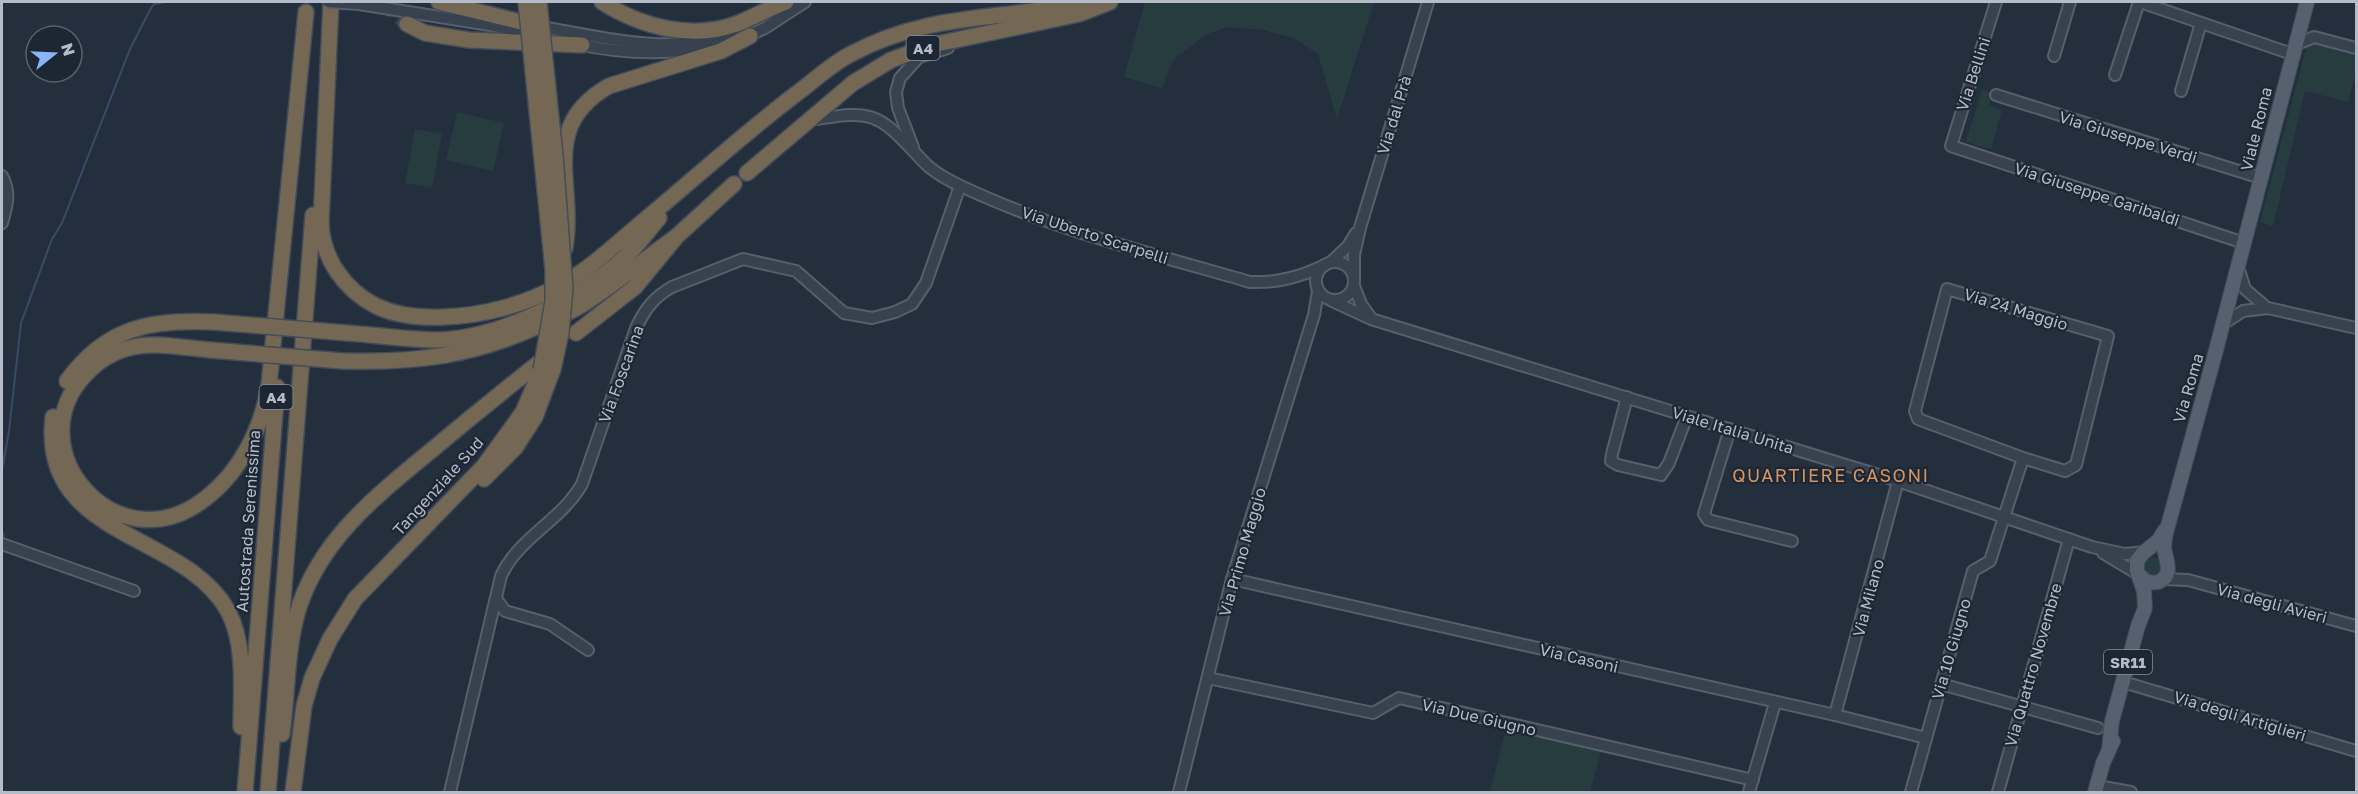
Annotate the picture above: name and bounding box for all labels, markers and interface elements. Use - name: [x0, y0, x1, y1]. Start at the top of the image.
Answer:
- north arrow: [24, 24, 84, 84]
- street label: Via Bellini: [1952, 34, 1994, 114]
- road number: A4: [906, 36, 940, 60]
- text: N: [57, 40, 80, 58]
- street label: Via dal Prà: [1372, 73, 1416, 157]
- street label: Viale Roma: [2236, 85, 2276, 173]
- street label: Via Giuseppe Verdi: [2057, 106, 2199, 168]
- street label: Via Giuseppe Garibaldi: [2012, 158, 2182, 230]
- street label: Via Uberto Scarpelli: [1019, 202, 1171, 268]
- street label: Via 24 Maggio: [1962, 284, 2070, 334]
- street label: Via Foscarina: [594, 322, 648, 426]
- street label: Via Roma: [2169, 351, 2207, 425]
- road number: A4: [260, 385, 292, 409]
- street label: Viale Italia Unita: [1670, 402, 1796, 458]
- street label: Autostrada Serenissima: [232, 429, 264, 613]
- street label: Tangenziale Sud: [388, 433, 488, 539]
- district label: QUARTIERE CASONI: [1732, 464, 1930, 486]
- street label: Via Primo Maggio: [1214, 485, 1270, 619]
- street label: Via Milano: [1848, 557, 1888, 639]
- street label: Via degli Avieri: [2215, 579, 2329, 627]
- street label: Via Quattro Novembre: [2000, 581, 2066, 749]
- street label: Via 10 Giugno: [1927, 596, 1975, 702]
- street label: Via Casoni: [1538, 639, 1620, 677]
- road number: SR11: [2104, 650, 2152, 674]
- street label: Via degli Artiglieri: [2171, 686, 2309, 746]
- street label: Via Due Giugno: [1420, 694, 1538, 740]

